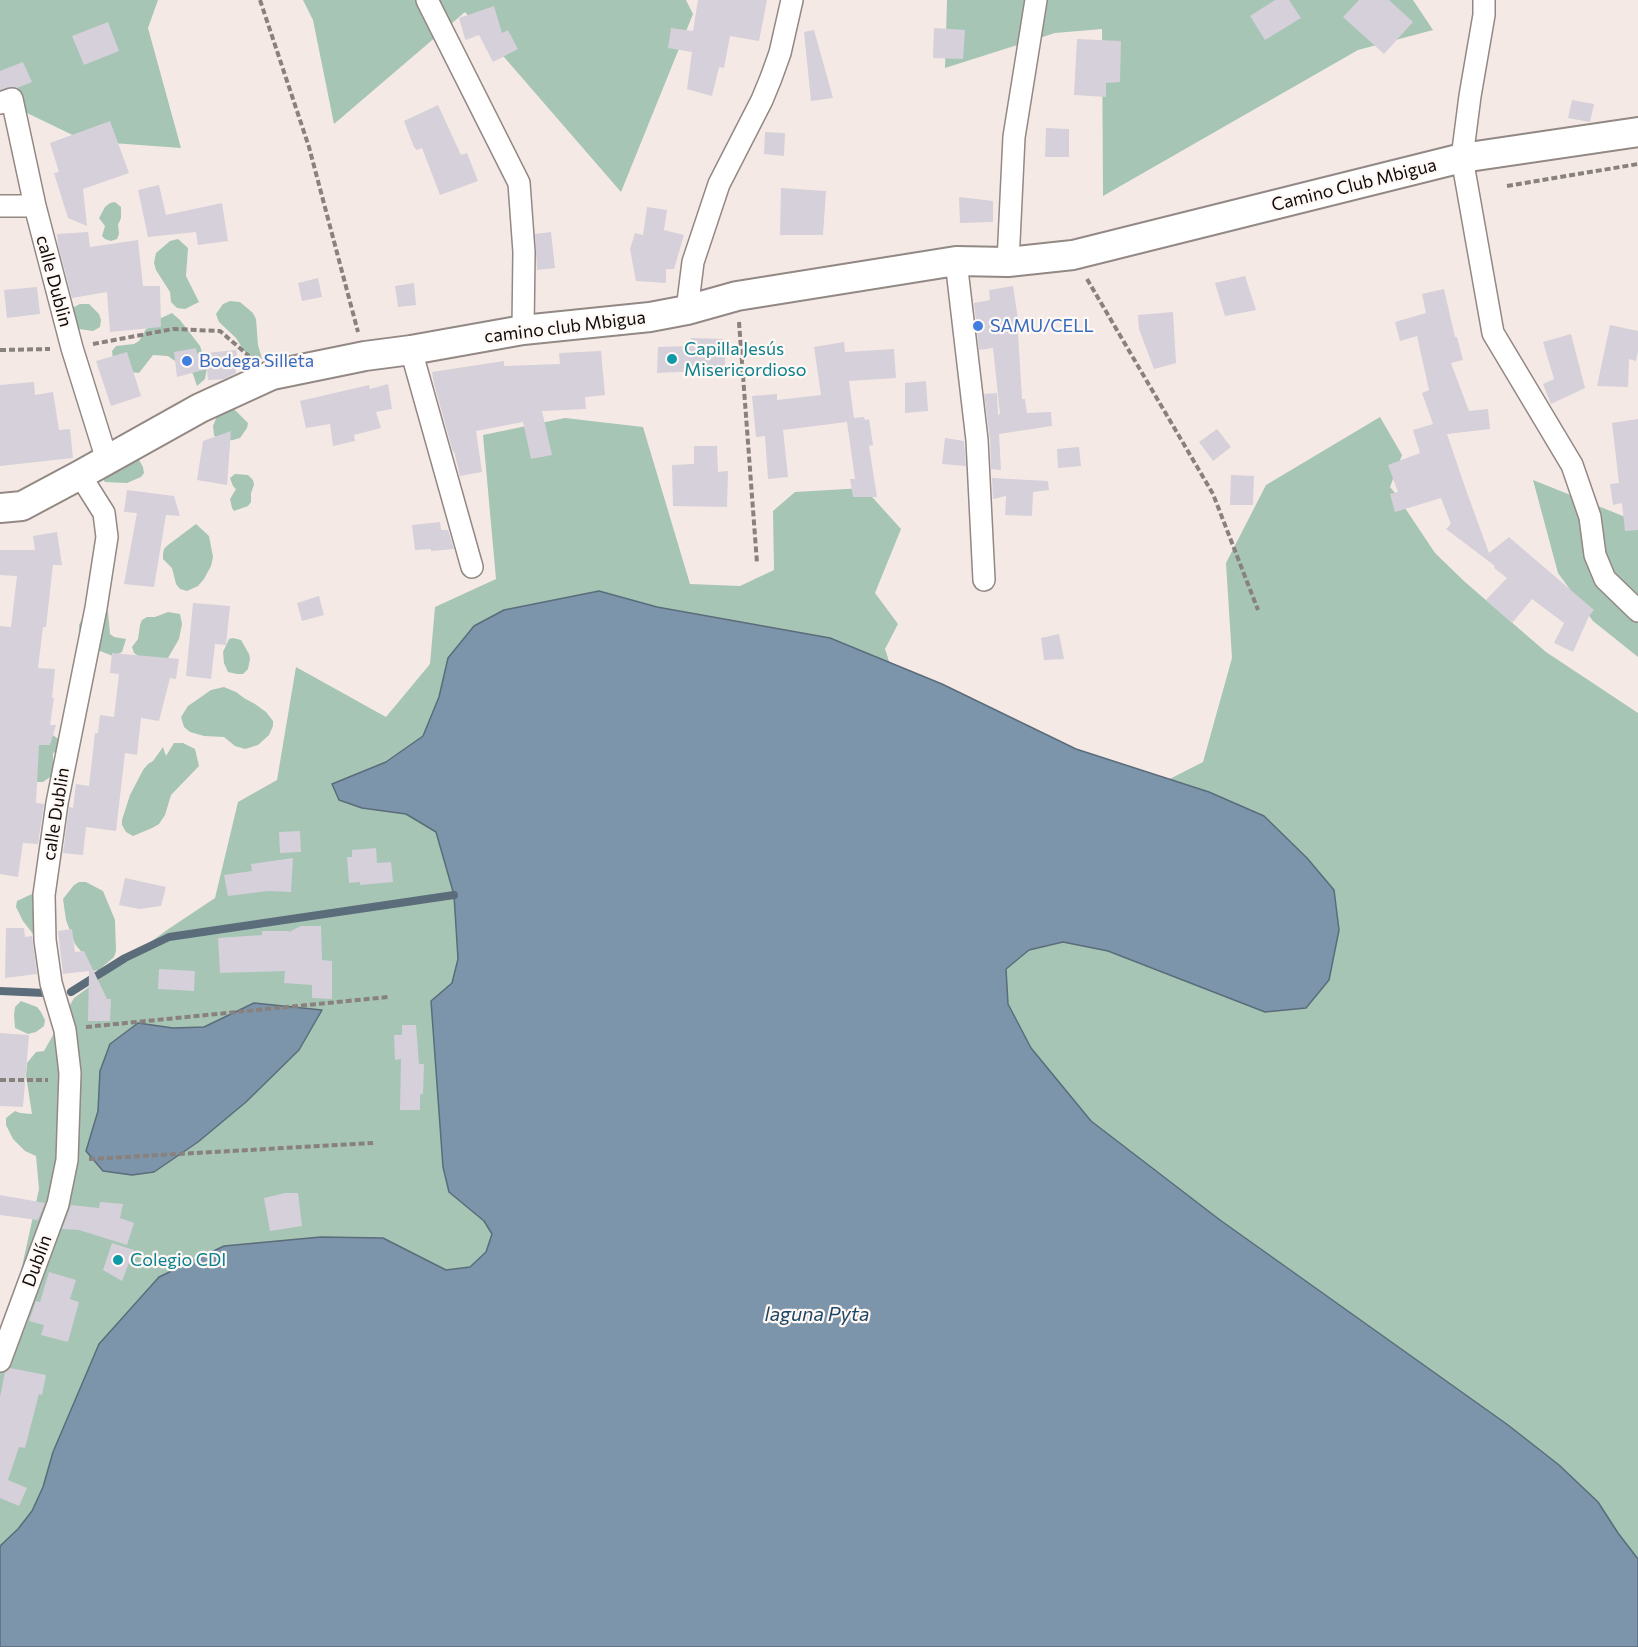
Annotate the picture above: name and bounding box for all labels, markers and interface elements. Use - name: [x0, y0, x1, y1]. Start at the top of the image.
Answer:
- street label: Camino Club Mbigua: [1269, 154, 1439, 216]
- street label: calle Dublin: [31, 233, 77, 329]
- street label: camino club Mbigua: [483, 306, 647, 348]
- place label: SAMU/CELL: [990, 315, 1094, 337]
- marker: SAMU/CELL: [971, 319, 985, 333]
- place label: Capilla Jesús Misericordioso: [684, 338, 806, 380]
- place label: Bodega Silleta: [199, 350, 314, 372]
- marker: Capilla Jesús Misericordioso: [665, 352, 679, 366]
- marker: Bodega Silleta: [180, 354, 194, 368]
- street label: calle Dublin: [38, 766, 74, 862]
- street label: Dublín: [18, 1232, 56, 1290]
- place label: Colegio CDI: [130, 1249, 226, 1271]
- marker: Colegio CDI: [111, 1253, 125, 1267]
- water label: laguna Pyta: [765, 1302, 869, 1326]

